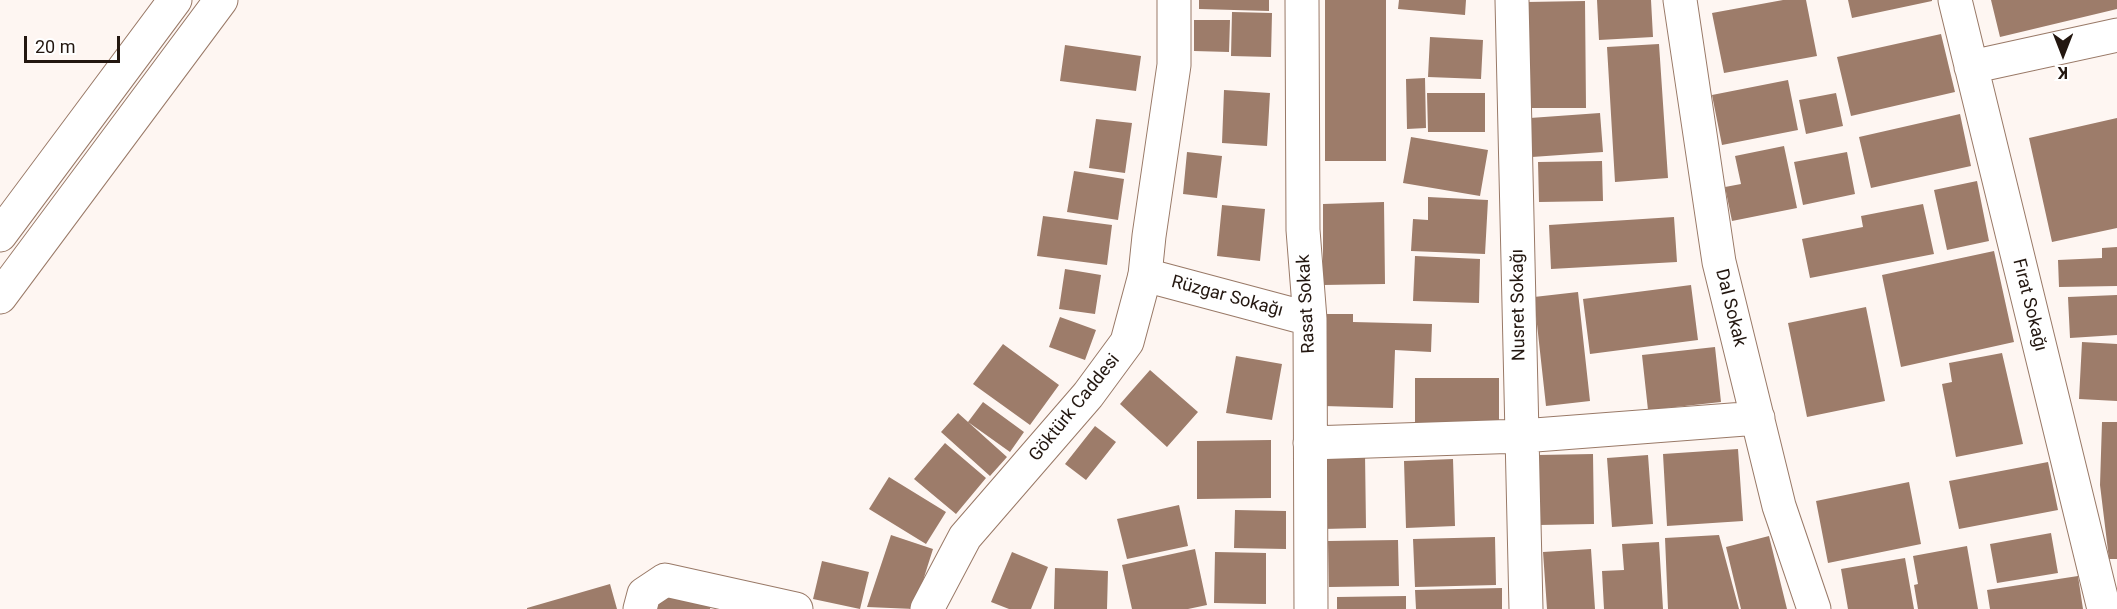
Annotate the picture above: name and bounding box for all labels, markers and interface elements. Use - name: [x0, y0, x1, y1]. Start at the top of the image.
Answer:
- scale bar: [27, 24, 123, 62]
- north arrow: [2033, 24, 2093, 84]
- text: 20 m: [35, 36, 75, 57]
- text: K: [2058, 63, 2068, 82]
- street label: Nusret Sokağı: [1507, 249, 1531, 361]
- street label: Rasat Sokak: [1294, 254, 1320, 354]
- street label: Fırat Sokağı: [2007, 256, 2051, 354]
- street label: Dal Sokak: [1710, 267, 1750, 349]
- street label: Rüzgar Sokağı: [1169, 272, 1285, 322]
- street label: Göktürk Caddesi: [1025, 350, 1125, 466]

